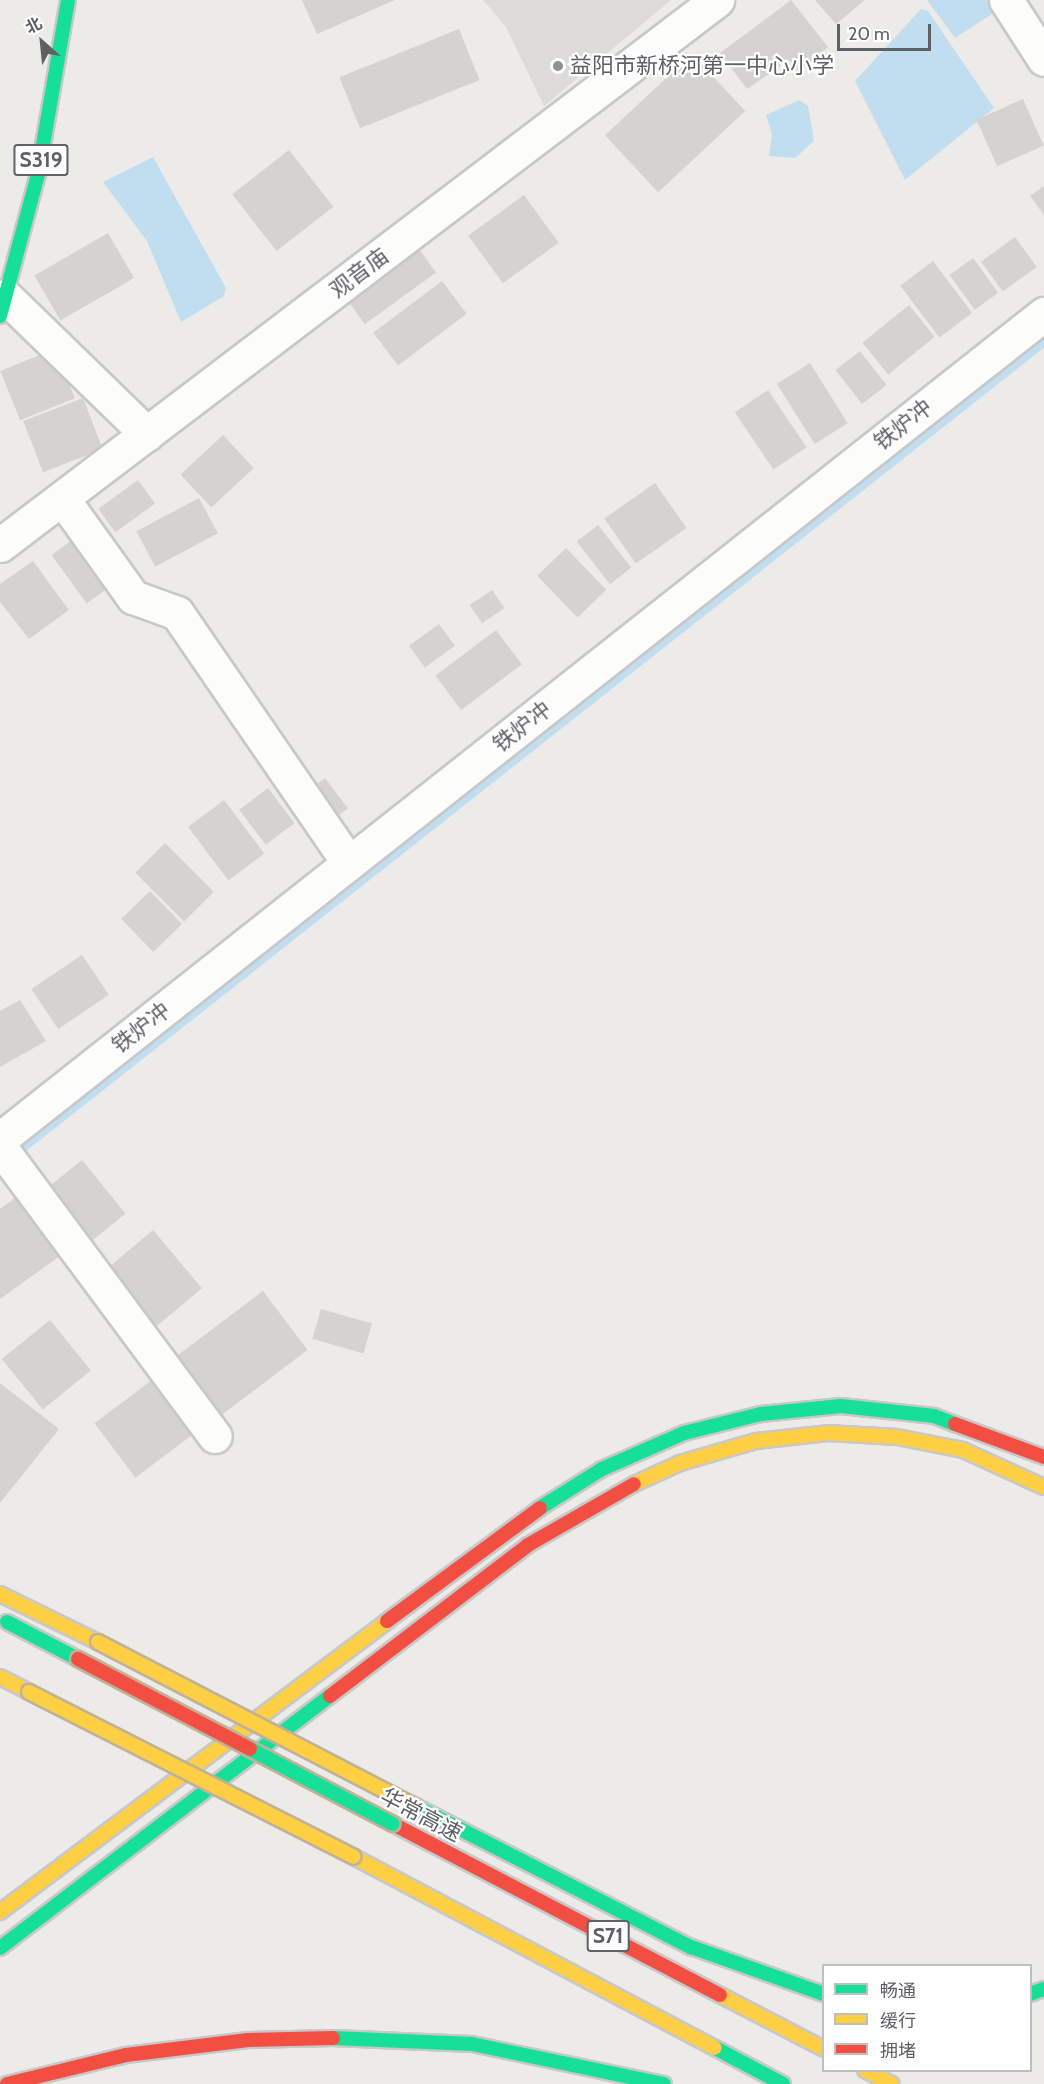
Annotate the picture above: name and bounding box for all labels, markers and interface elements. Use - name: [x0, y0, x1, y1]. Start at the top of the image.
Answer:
- north arrow: [12, 12, 72, 72]
- scale bar: [840, 12, 934, 50]
- text: 北: [22, 13, 45, 38]
- text: 20 m: [848, 23, 890, 45]
- place label: 益阳市新桥河第一中心小学: [570, 53, 834, 79]
- marker: 益阳市新桥河第一中心小学: [551, 59, 565, 73]
- road number: S319: [12, 142, 70, 178]
- street label: 观音庙: [325, 243, 393, 303]
- street label: 铁炉冲: [869, 394, 937, 456]
- street label: 铁炉冲: [488, 696, 556, 758]
- street label: 铁炉冲: [107, 997, 175, 1059]
- street label: 华常高速: [376, 1783, 466, 1847]
- road number: S71: [586, 1918, 630, 1954]
- legend: [822, 1964, 1032, 2072]
- text: 畅通: [880, 1980, 916, 2002]
- text: 缓行: [880, 2010, 916, 2032]
- text: 拥堵: [880, 2040, 916, 2062]

